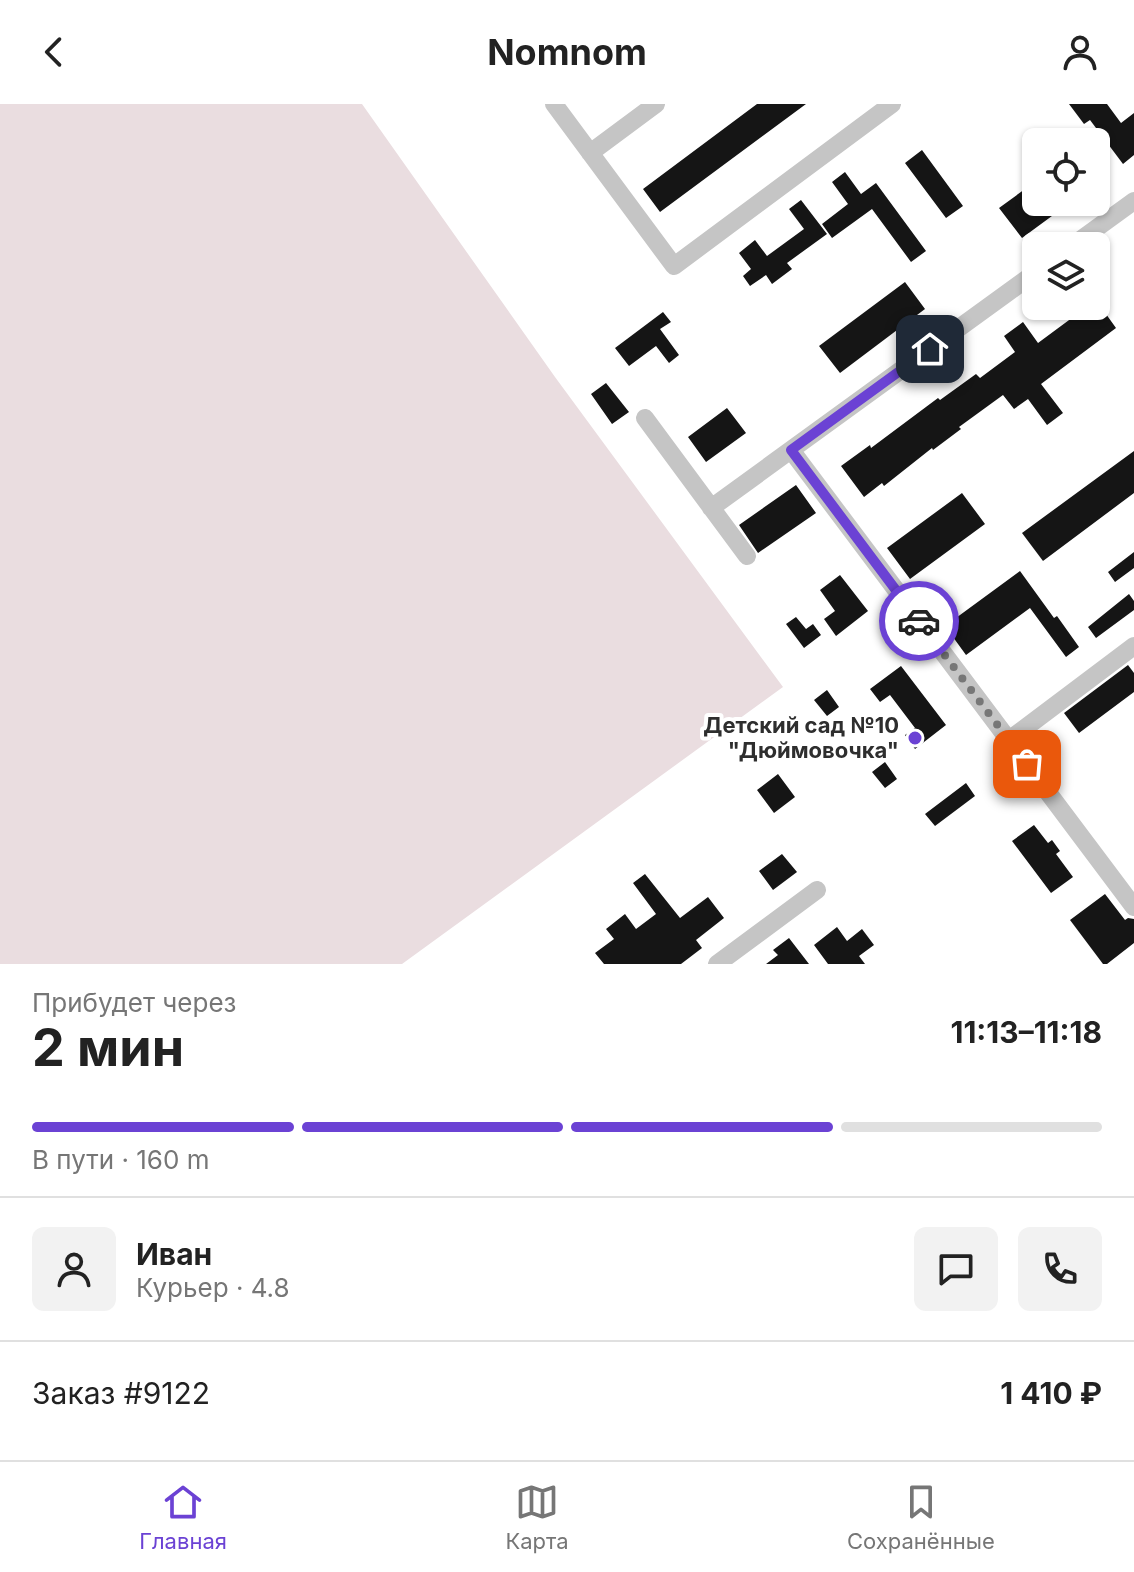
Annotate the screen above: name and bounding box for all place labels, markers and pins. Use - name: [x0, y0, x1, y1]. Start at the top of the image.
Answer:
- pin: [896, 315, 964, 383]
- place label: Детский сад №10 "Дюймовочка": [703, 712, 899, 763]
- marker: Детский сад №10 "Дюймовочка": [906, 729, 924, 747]
- pin: [993, 730, 1061, 798]

